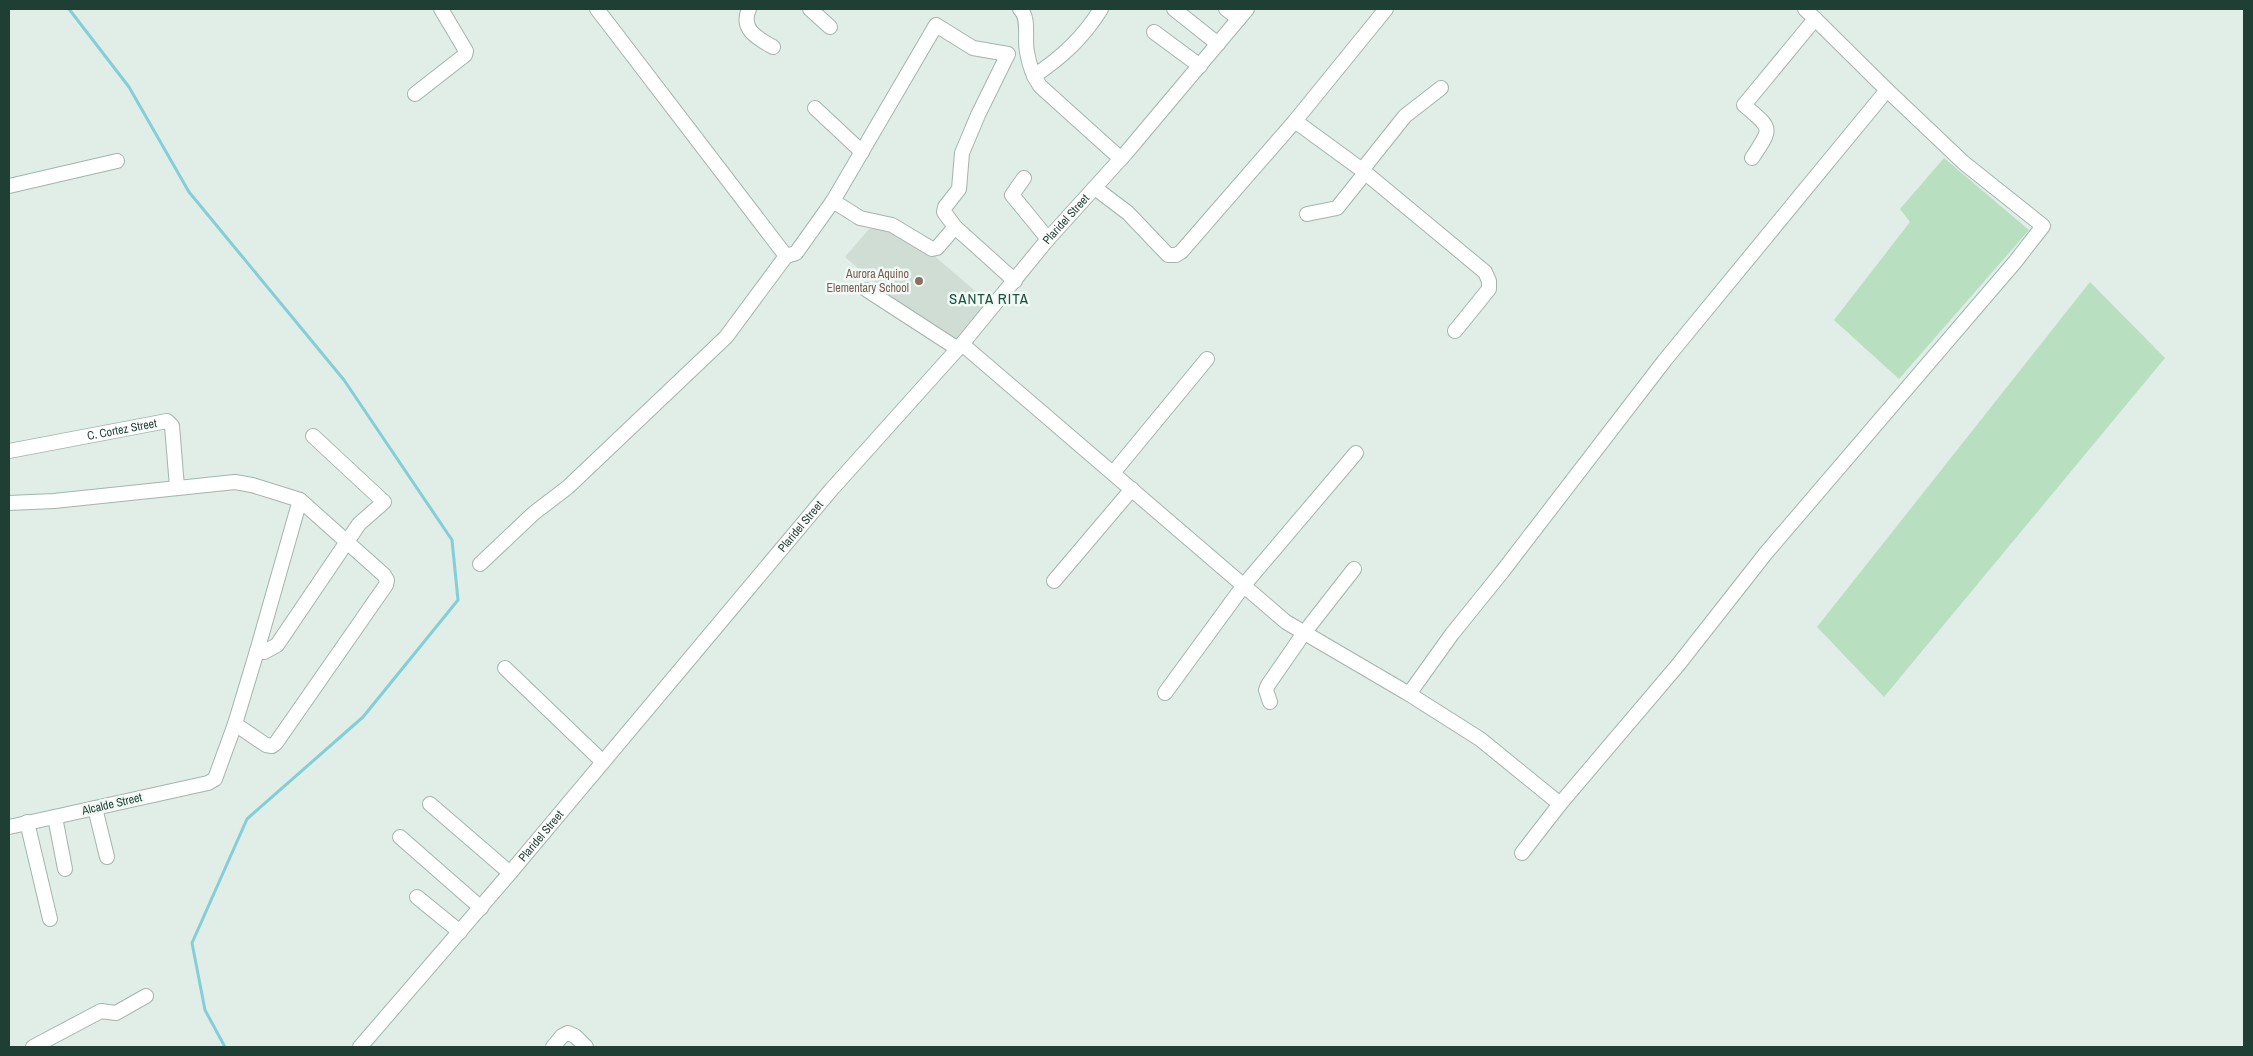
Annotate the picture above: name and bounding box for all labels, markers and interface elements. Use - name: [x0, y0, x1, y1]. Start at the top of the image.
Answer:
- street label: Plaridel Street: [1039, 191, 1093, 248]
- place label: Aurora Aquino Elementary School: [826, 266, 909, 296]
- marker: Aurora Aquino Elementary School: [913, 275, 925, 287]
- district label: SANTA RITA: [949, 288, 1029, 309]
- street label: C. Cortez Street: [86, 415, 158, 444]
- street label: Plaridel Street: [774, 497, 827, 555]
- street label: Alcalde Street: [79, 789, 144, 819]
- street label: Plaridel Street: [515, 807, 567, 865]

